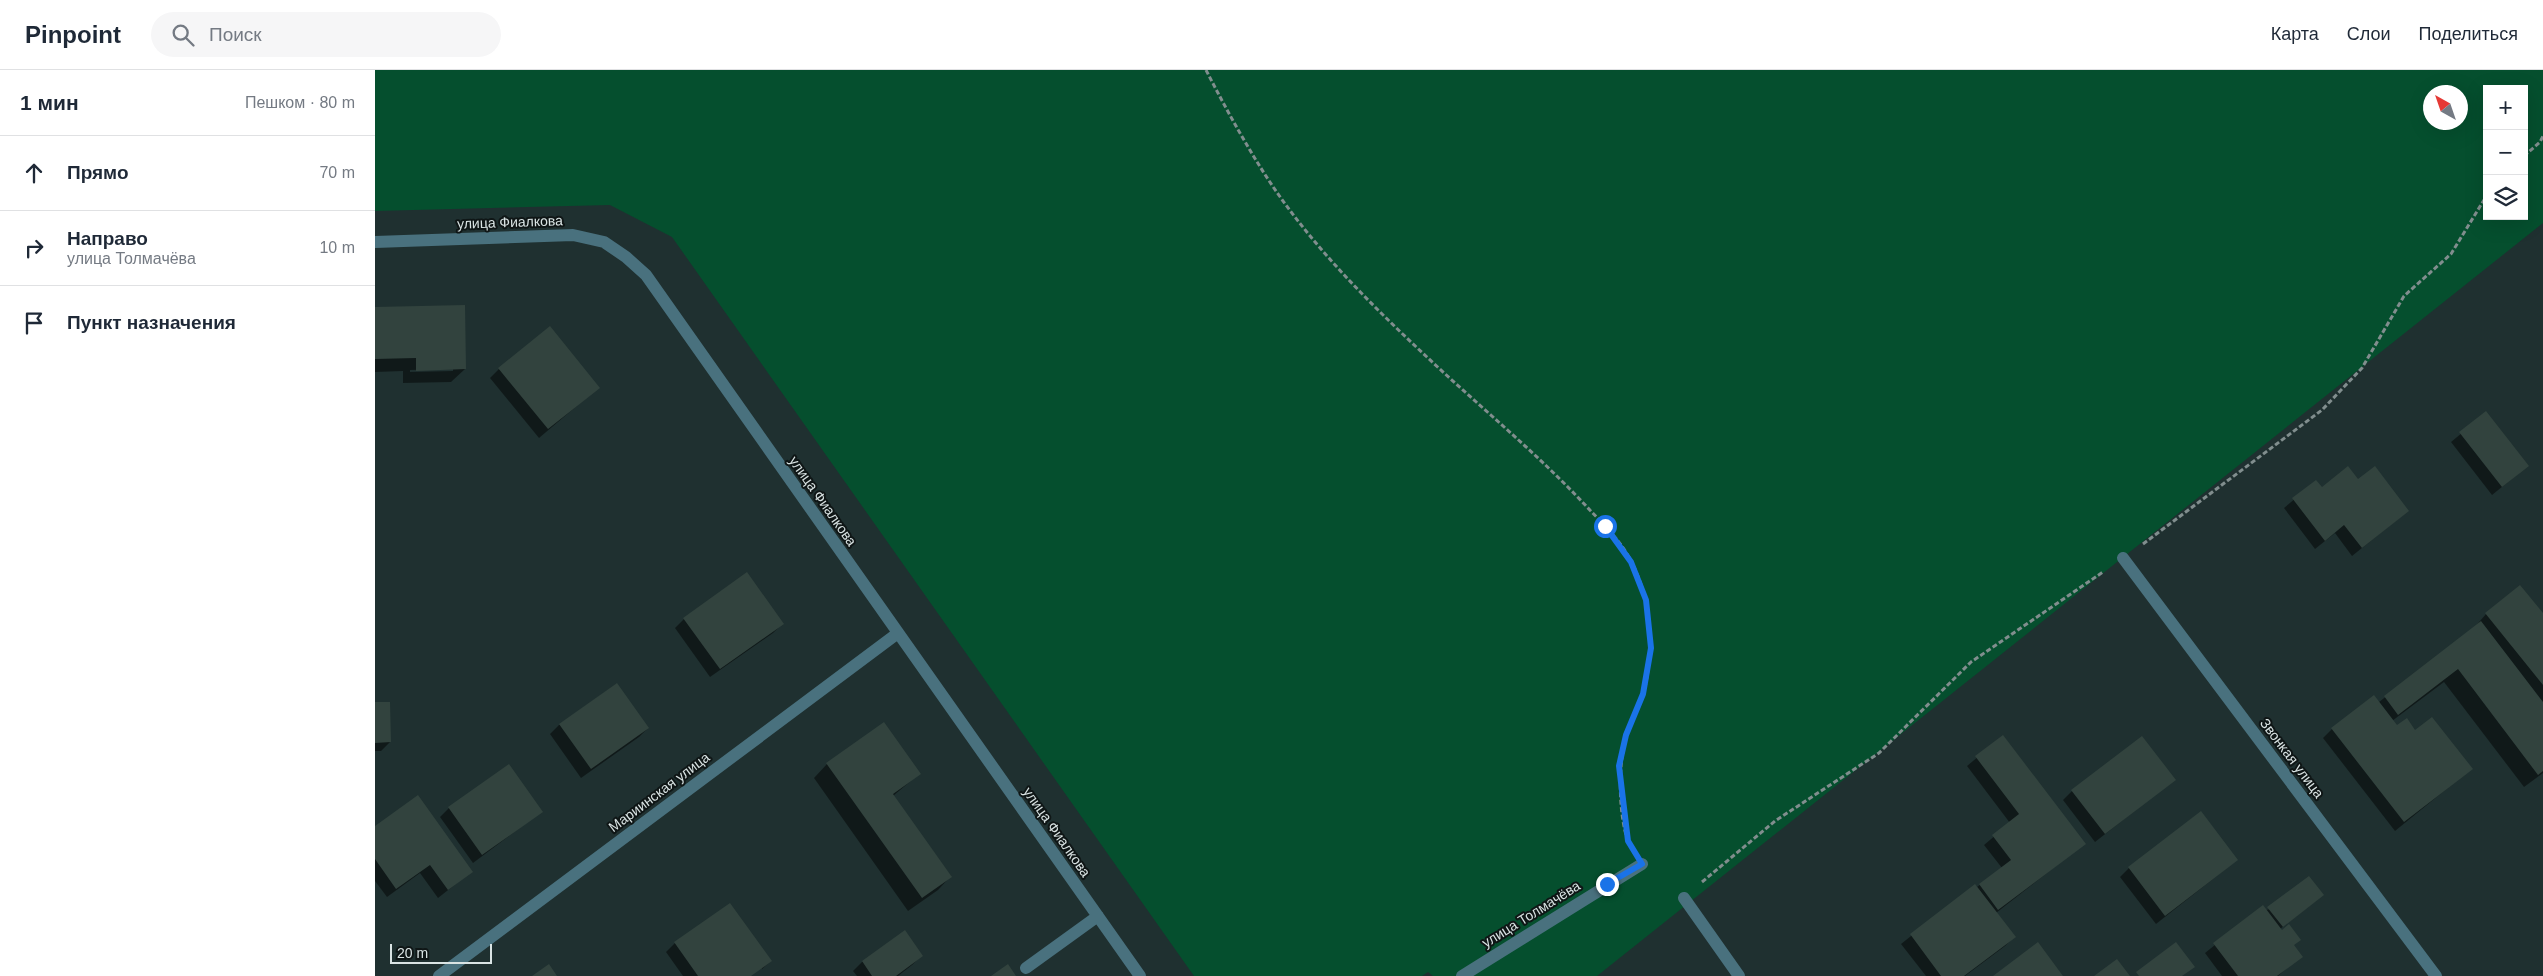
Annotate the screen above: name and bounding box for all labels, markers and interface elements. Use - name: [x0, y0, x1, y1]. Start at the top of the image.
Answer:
- search box: [151, 12, 501, 57]
- text: Pinpoint: [25, 21, 121, 48]
- icon: search: [169, 21, 197, 49]
- text: Поиск: [209, 24, 262, 45]
- text: Карта: [2271, 24, 2319, 44]
- text: Слои: [2347, 24, 2391, 44]
- text: Поделиться: [2419, 24, 2518, 44]
- north arrow: [2423, 85, 2468, 130]
- map controls: [2483, 85, 2528, 220]
- button: +: [2483, 85, 2528, 130]
- text: 1 мин: [20, 91, 79, 114]
- text: Пешком · 80 m: [245, 94, 355, 111]
- button: −: [2483, 130, 2528, 175]
- icon: ahead: [20, 159, 48, 187]
- text: Прямо: [67, 162, 129, 183]
- text: 70 m: [319, 164, 355, 181]
- button: layers: [2483, 175, 2528, 220]
- street label: улица Фиалкова: [457, 212, 563, 232]
- text: Направо: [67, 228, 148, 249]
- icon: right: [20, 234, 48, 262]
- text: 10 m: [319, 239, 355, 256]
- text: улица Толмачёва: [67, 250, 196, 267]
- icon: arrive: [20, 309, 48, 337]
- text: Пункт назначения: [67, 312, 236, 333]
- street label: улица Фиалкова: [786, 453, 860, 549]
- route start: [1594, 515, 1617, 538]
- street label: Звонкая улица: [2257, 715, 2327, 801]
- street label: Мариинская улица: [605, 749, 713, 835]
- street label: улица Фиалкова: [1020, 784, 1094, 880]
- route end: [1596, 873, 1619, 896]
- street label: улица Толмачёва: [1479, 877, 1583, 951]
- scale bar: [390, 941, 493, 964]
- text: 20 m: [397, 945, 428, 961]

